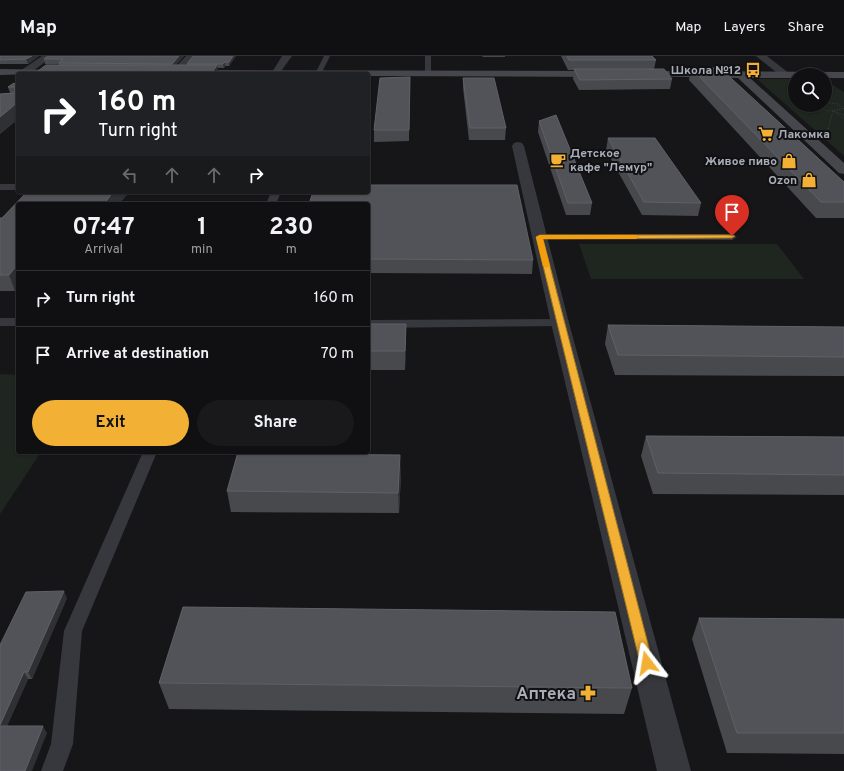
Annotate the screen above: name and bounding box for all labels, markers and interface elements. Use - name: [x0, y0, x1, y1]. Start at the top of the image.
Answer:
- text: Map: [20, 16, 57, 40]
- text: Map: [675, 19, 701, 36]
- text: Layers: [723, 19, 765, 36]
- text: Share: [787, 19, 824, 36]
- bus stop icon: Школа №12: [744, 61, 762, 79]
- place label: Школа №12: [671, 63, 741, 79]
- map controls: [788, 68, 832, 112]
- button: search: [788, 68, 832, 112]
- text: 160 m: [98, 85, 176, 121]
- icon: right: [32, 88, 84, 140]
- text: Turn right: [98, 120, 178, 143]
- supermarket icon: Лакомка: [757, 125, 775, 143]
- place label: Лакомка: [778, 127, 830, 143]
- place label: Детское кафе "Лемур": [570, 146, 652, 176]
- cafe icon: Детское кафе "Лемур": [549, 151, 567, 169]
- shop icon: Живое пиво: [780, 152, 798, 170]
- place label: Живое пиво: [705, 154, 777, 170]
- icon: left: [119, 164, 141, 186]
- icon: ahead: [161, 164, 183, 186]
- icon: ahead: [203, 164, 225, 186]
- icon: right: [245, 164, 267, 186]
- shop icon: Ozon: [800, 171, 818, 189]
- place label: Ozon: [768, 173, 797, 189]
- pin: [715, 195, 749, 236]
- icon: arrive: [721, 201, 743, 223]
- text: 07:47: [72, 213, 135, 243]
- text: 1: [197, 213, 207, 243]
- text: 230: [269, 213, 314, 243]
- text: Arrival: [84, 242, 123, 258]
- text: min: [191, 242, 213, 258]
- text: m: [286, 242, 297, 258]
- icon: right: [32, 288, 54, 310]
- text: Turn right: [66, 289, 135, 308]
- text: 160 m: [314, 289, 354, 308]
- icon: arrive: [32, 344, 54, 366]
- text: Arrive at destination: [66, 345, 209, 364]
- text: 70 m: [321, 345, 354, 364]
- button: Exit: [32, 400, 189, 446]
- button: Share: [197, 400, 354, 446]
- position arrow: [626, 642, 668, 684]
- place label: Аптека: [516, 684, 576, 706]
- pharmacy icon: Аптека: [579, 684, 597, 702]

